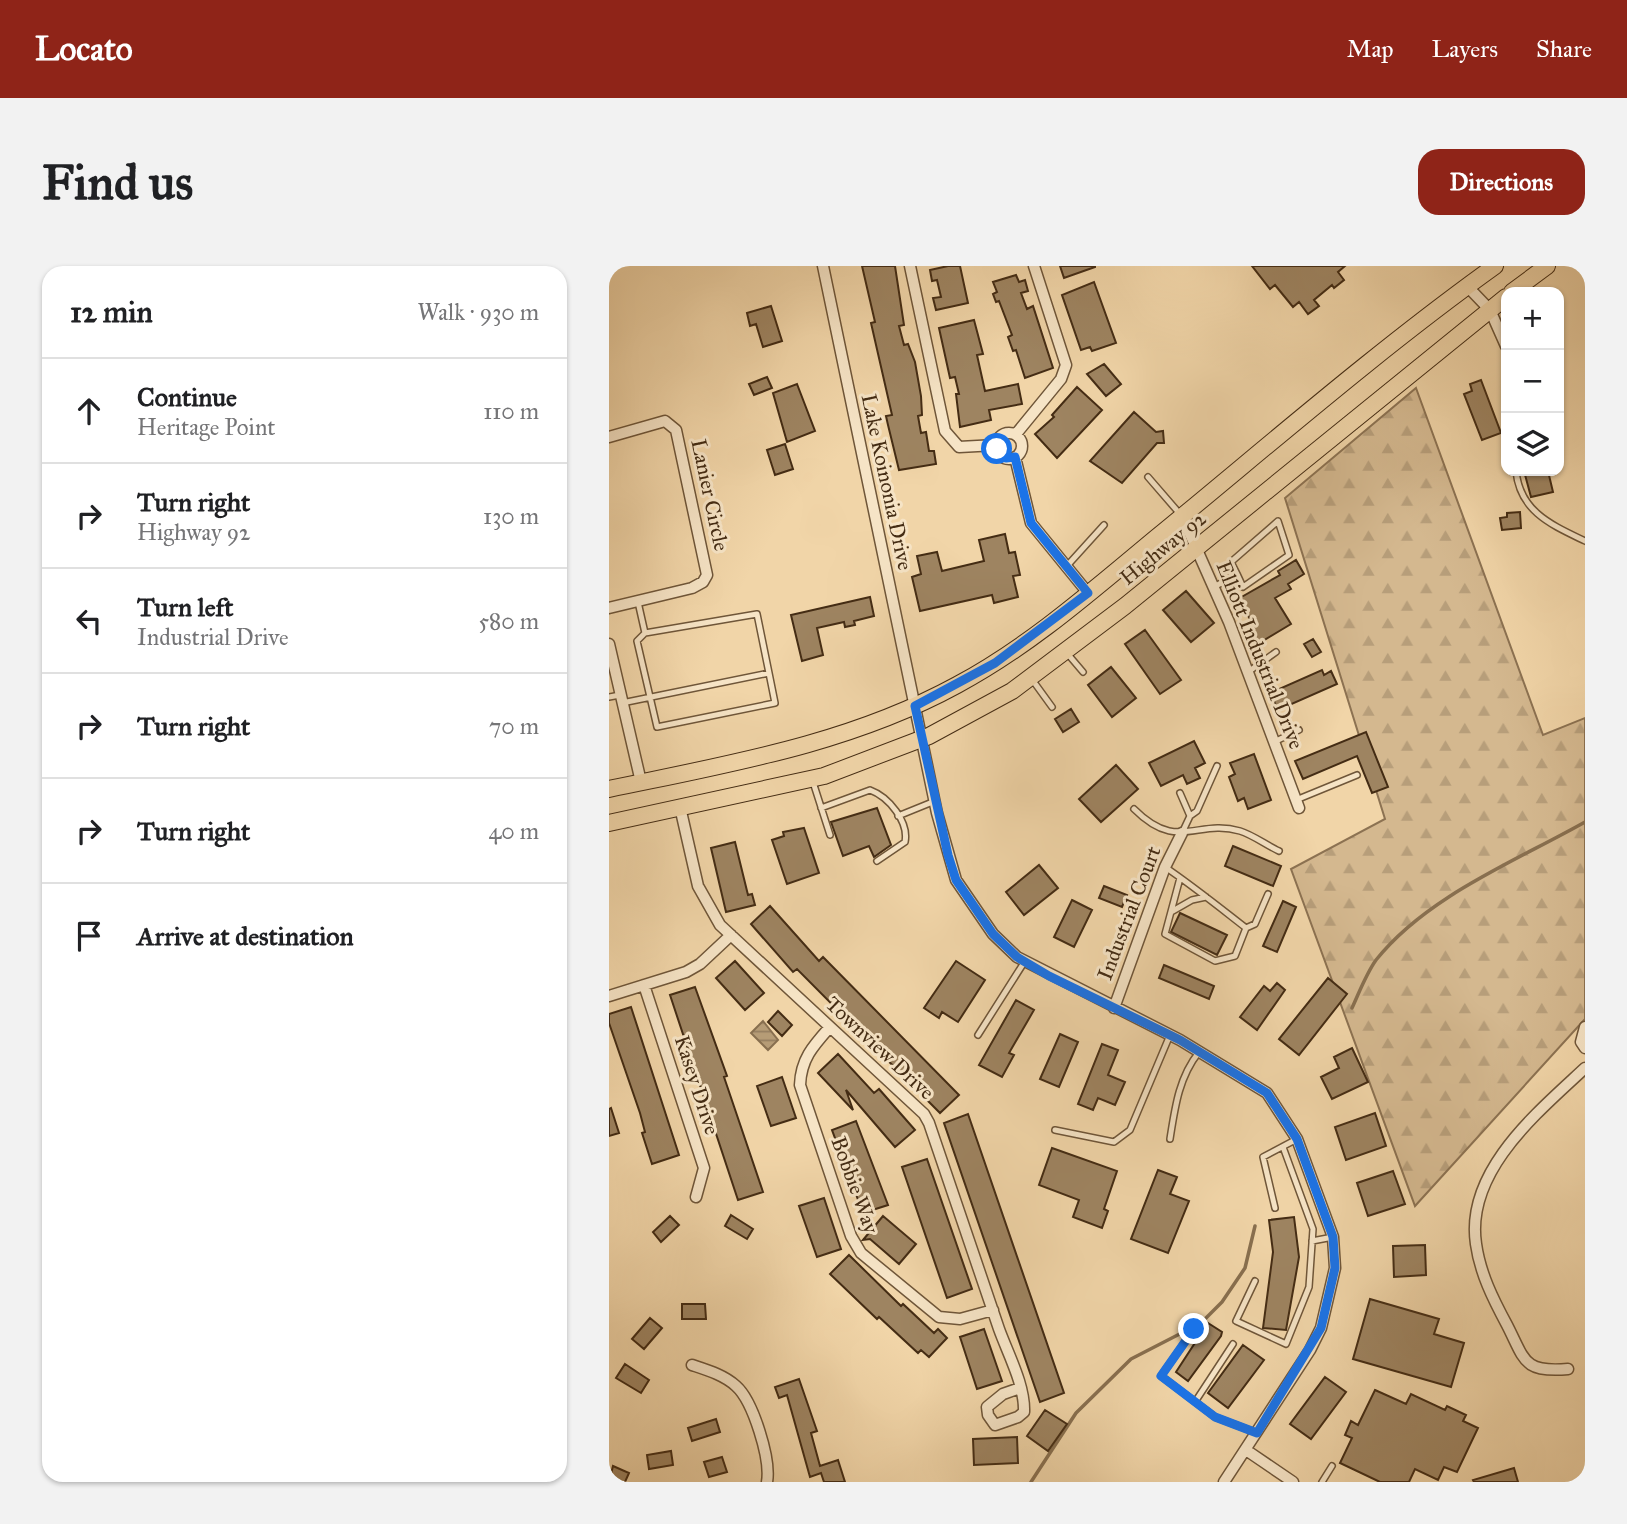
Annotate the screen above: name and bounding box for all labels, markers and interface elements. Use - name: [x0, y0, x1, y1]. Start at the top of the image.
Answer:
- text: Locato: [35, 29, 133, 69]
- text: Map: [1347, 34, 1394, 64]
- text: Layers: [1432, 34, 1498, 64]
- text: Share: [1536, 34, 1592, 64]
- button: Directions: [1418, 149, 1585, 215]
- text: Find us: [42, 153, 193, 212]
- map controls: [1501, 287, 1564, 476]
- button: +: [1501, 287, 1564, 350]
- text: 12 min: [70, 294, 153, 330]
- text: Walk · 930 m: [418, 298, 539, 326]
- button: −: [1501, 350, 1564, 413]
- text: Continue: [137, 381, 237, 413]
- street label: Lake Koinonia Drive: [856, 391, 918, 573]
- icon: ahead: [70, 392, 108, 430]
- text: 110 m: [483, 397, 539, 425]
- text: Heritage Point: [137, 413, 275, 441]
- button: layers: [1501, 413, 1564, 476]
- route start: [981, 433, 1012, 464]
- street label: Lanier Circle: [685, 437, 735, 554]
- text: Turn right: [137, 486, 250, 518]
- icon: right: [70, 497, 108, 535]
- text: 130 m: [483, 502, 539, 530]
- street label: Highway 92: [1115, 505, 1212, 591]
- text: Highway 92: [137, 518, 250, 546]
- street label: Elliott Industrial Drive: [1210, 557, 1310, 753]
- text: Turn left: [137, 591, 233, 623]
- icon: left: [70, 602, 108, 640]
- text: 580 m: [478, 607, 539, 635]
- text: Industrial Drive: [137, 623, 289, 651]
- icon: right: [70, 707, 108, 745]
- text: Turn right: [137, 710, 250, 742]
- text: 70 m: [489, 712, 539, 740]
- icon: right: [70, 812, 108, 850]
- text: Turn right: [137, 815, 250, 847]
- text: 40 m: [489, 817, 539, 845]
- street label: Industrial Court: [1092, 842, 1167, 984]
- icon: arrive: [70, 917, 108, 955]
- text: Arrive at destination: [137, 920, 354, 952]
- street label: Townview Drive: [820, 991, 940, 1105]
- street label: Kasey Drive: [669, 1032, 725, 1138]
- street label: Bobbie Way: [825, 1133, 885, 1238]
- route end: [1178, 1313, 1209, 1344]

